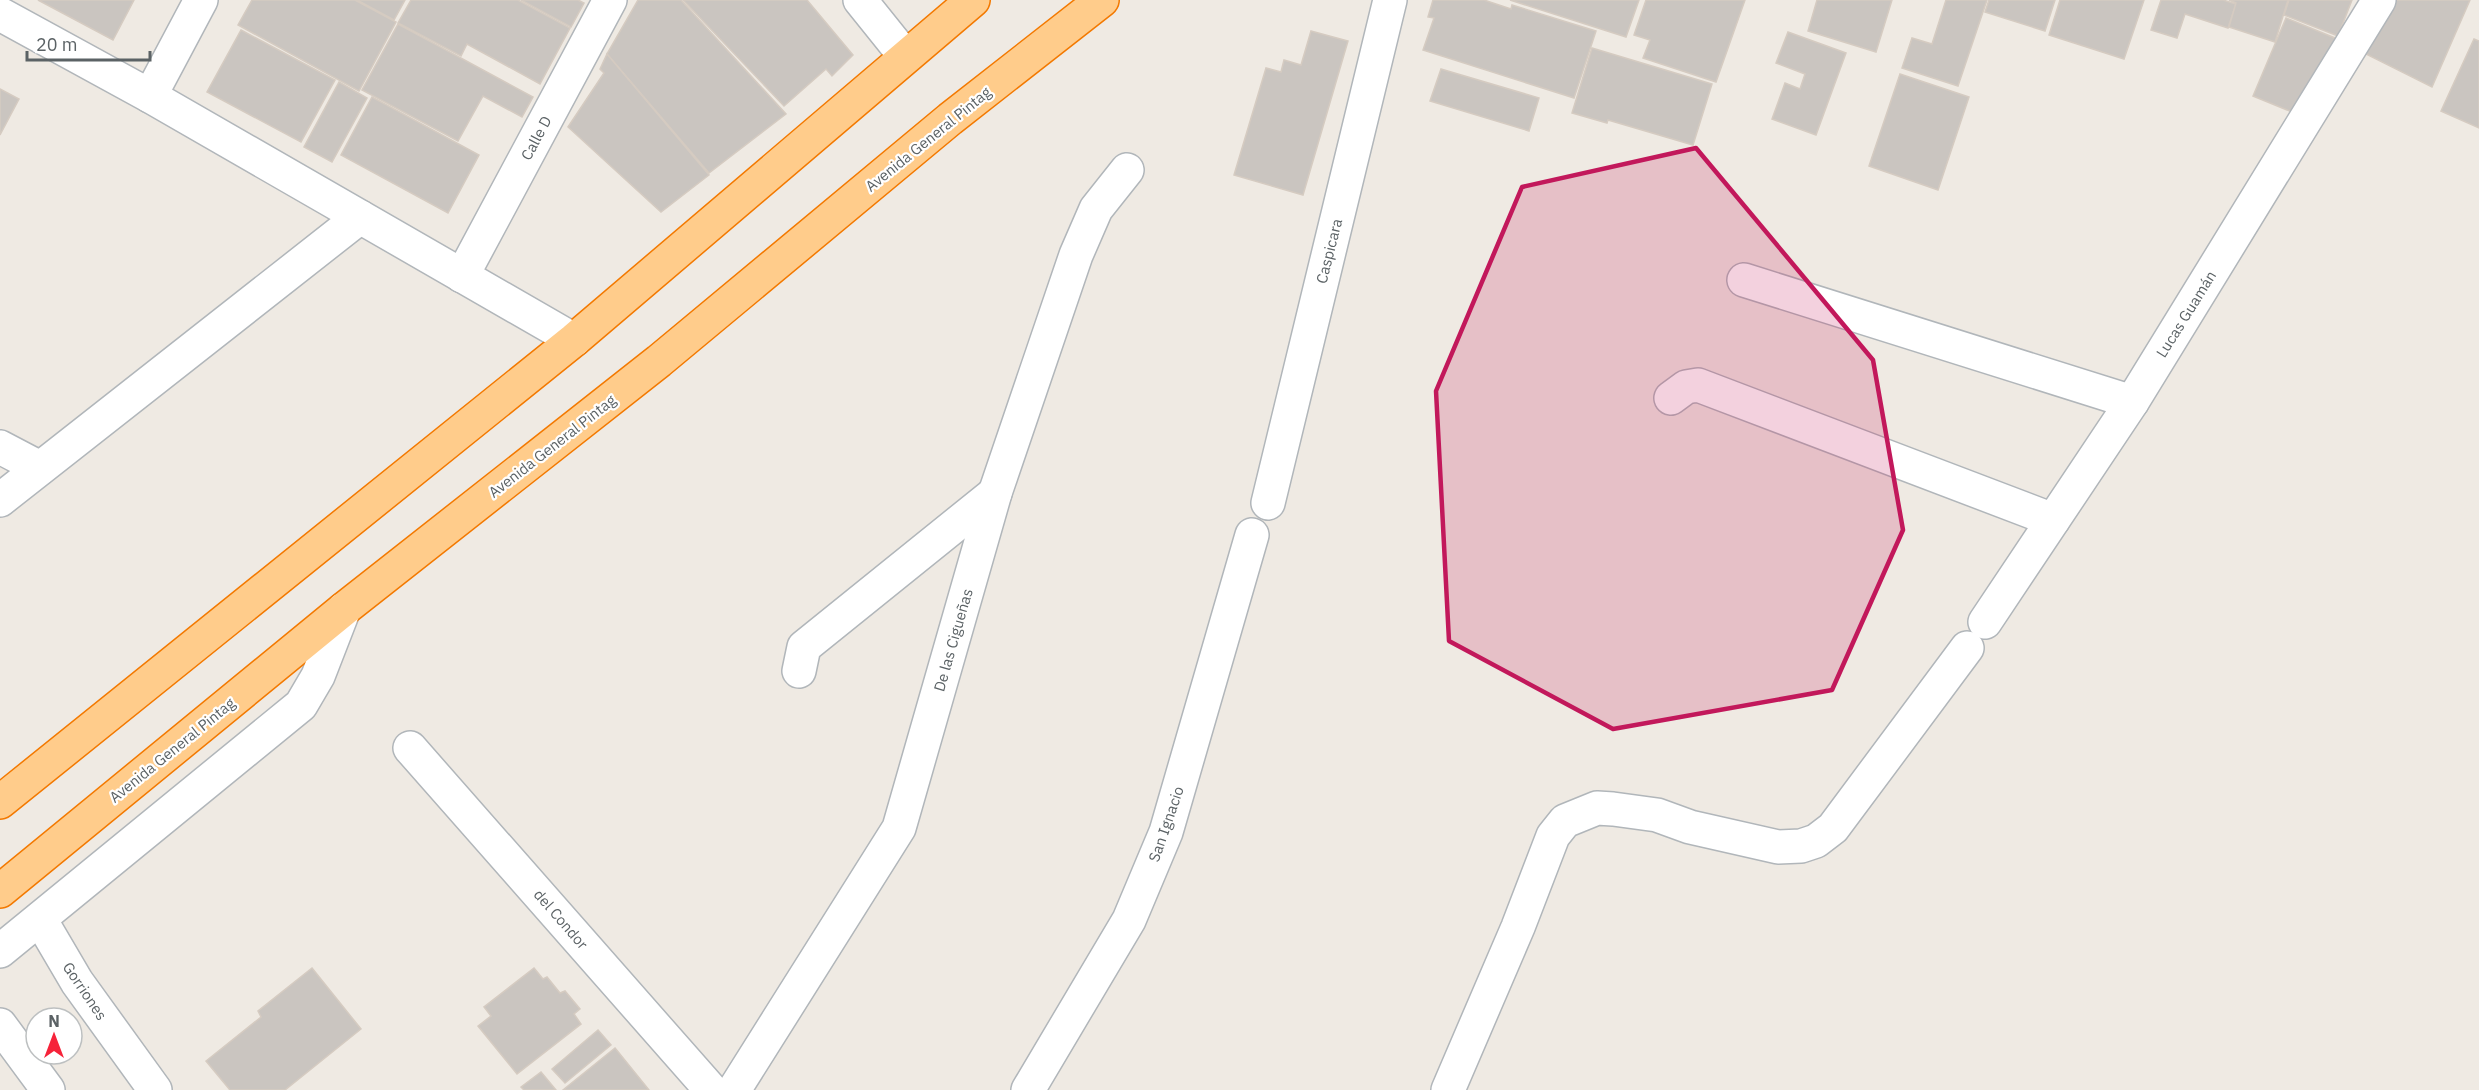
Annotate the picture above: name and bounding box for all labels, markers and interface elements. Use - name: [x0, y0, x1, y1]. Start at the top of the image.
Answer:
- scale bar: [27, 24, 150, 62]
- text: 20 m: [36, 33, 78, 56]
- street label: Avenida General Pintag: [861, 82, 995, 196]
- street label: Calle D: [517, 113, 555, 163]
- street label: Caspicara: [1312, 217, 1346, 285]
- street label: Lucas Guamán: [2152, 267, 2220, 361]
- street label: Avenida General Pintag: [485, 390, 620, 502]
- street label: De las Cigueñas: [929, 586, 977, 694]
- street label: Avenida General Pintag: [105, 693, 239, 807]
- street label: San Ignacio: [1144, 784, 1188, 864]
- street label: del Condor: [530, 885, 593, 953]
- street label: Gorriones: [59, 958, 111, 1024]
- north arrow: [24, 1006, 84, 1066]
- text: N: [48, 1011, 60, 1031]

